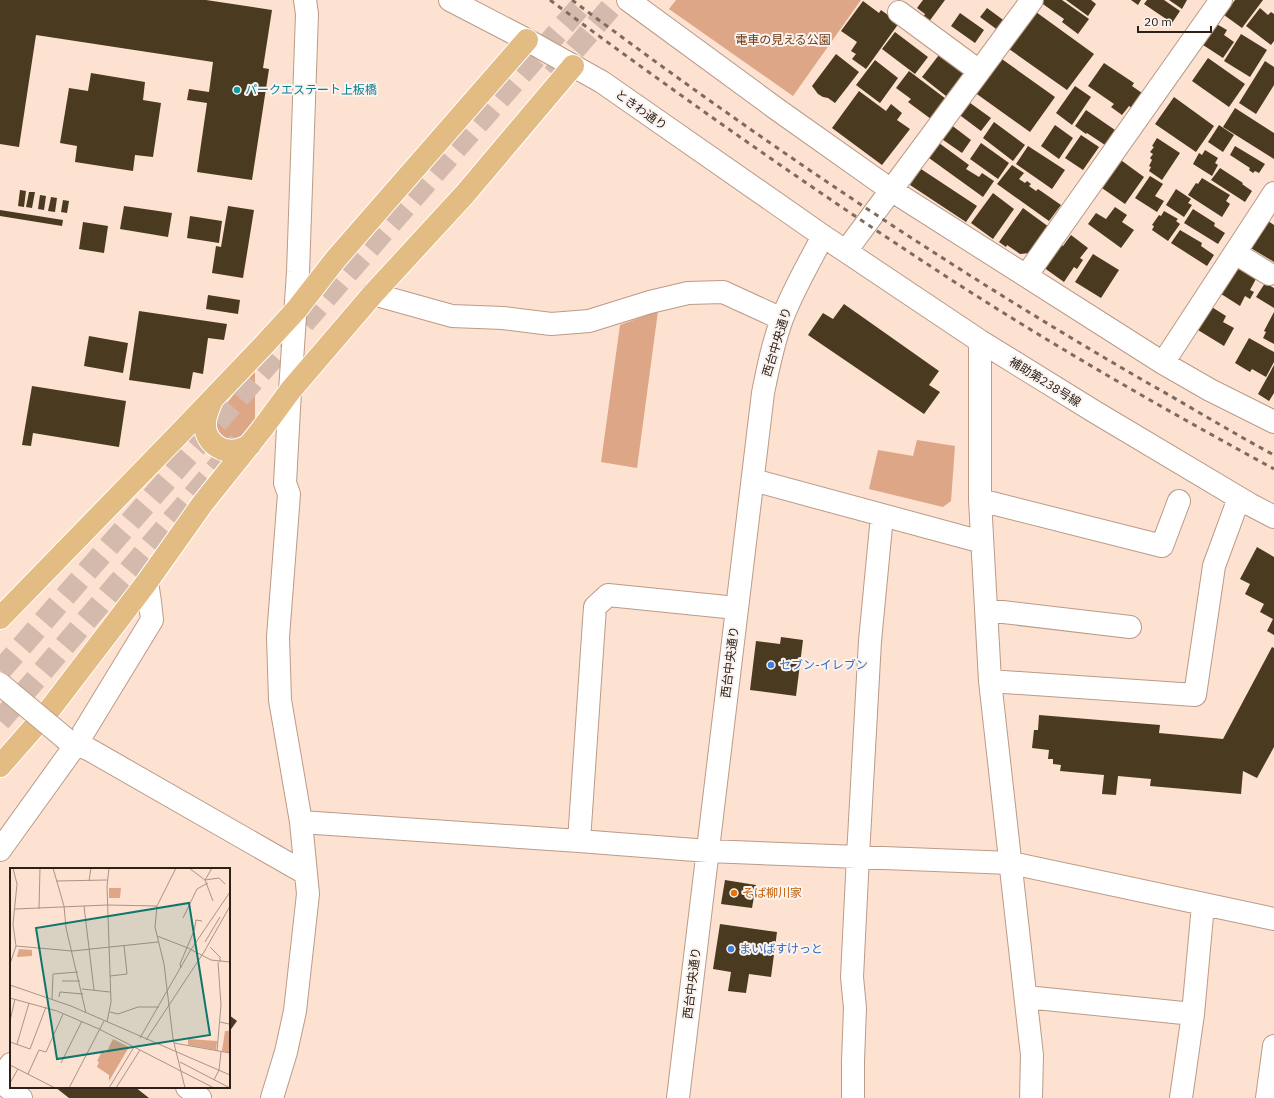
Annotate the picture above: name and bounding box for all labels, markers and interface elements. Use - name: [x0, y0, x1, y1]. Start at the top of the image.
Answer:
- scale bar: [1138, 8, 1211, 34]
- text: 20 m: [1144, 14, 1172, 29]
- park label: 電車の見える公園: [735, 32, 831, 47]
- place label: パークエステート上板橋: [245, 82, 377, 97]
- marker: パークエステート上板橋: [232, 85, 242, 95]
- street label: ときわ通り: [612, 86, 670, 133]
- street label: 西台中央通り: [759, 305, 794, 378]
- street label: 補助第238号線: [1007, 354, 1084, 410]
- street label: 西台中央通り: [718, 625, 741, 699]
- place label: セブン-イレブン: [779, 657, 868, 672]
- marker: セブン-イレブン: [766, 660, 776, 670]
- inset map: [10, 868, 230, 1088]
- place label: そば柳川家: [742, 885, 802, 900]
- marker: そば柳川家: [729, 888, 739, 898]
- place label: まいばすけっと: [739, 941, 823, 956]
- marker: まいばすけっと: [726, 944, 736, 954]
- street label: 西台中央通り: [680, 946, 703, 1020]

